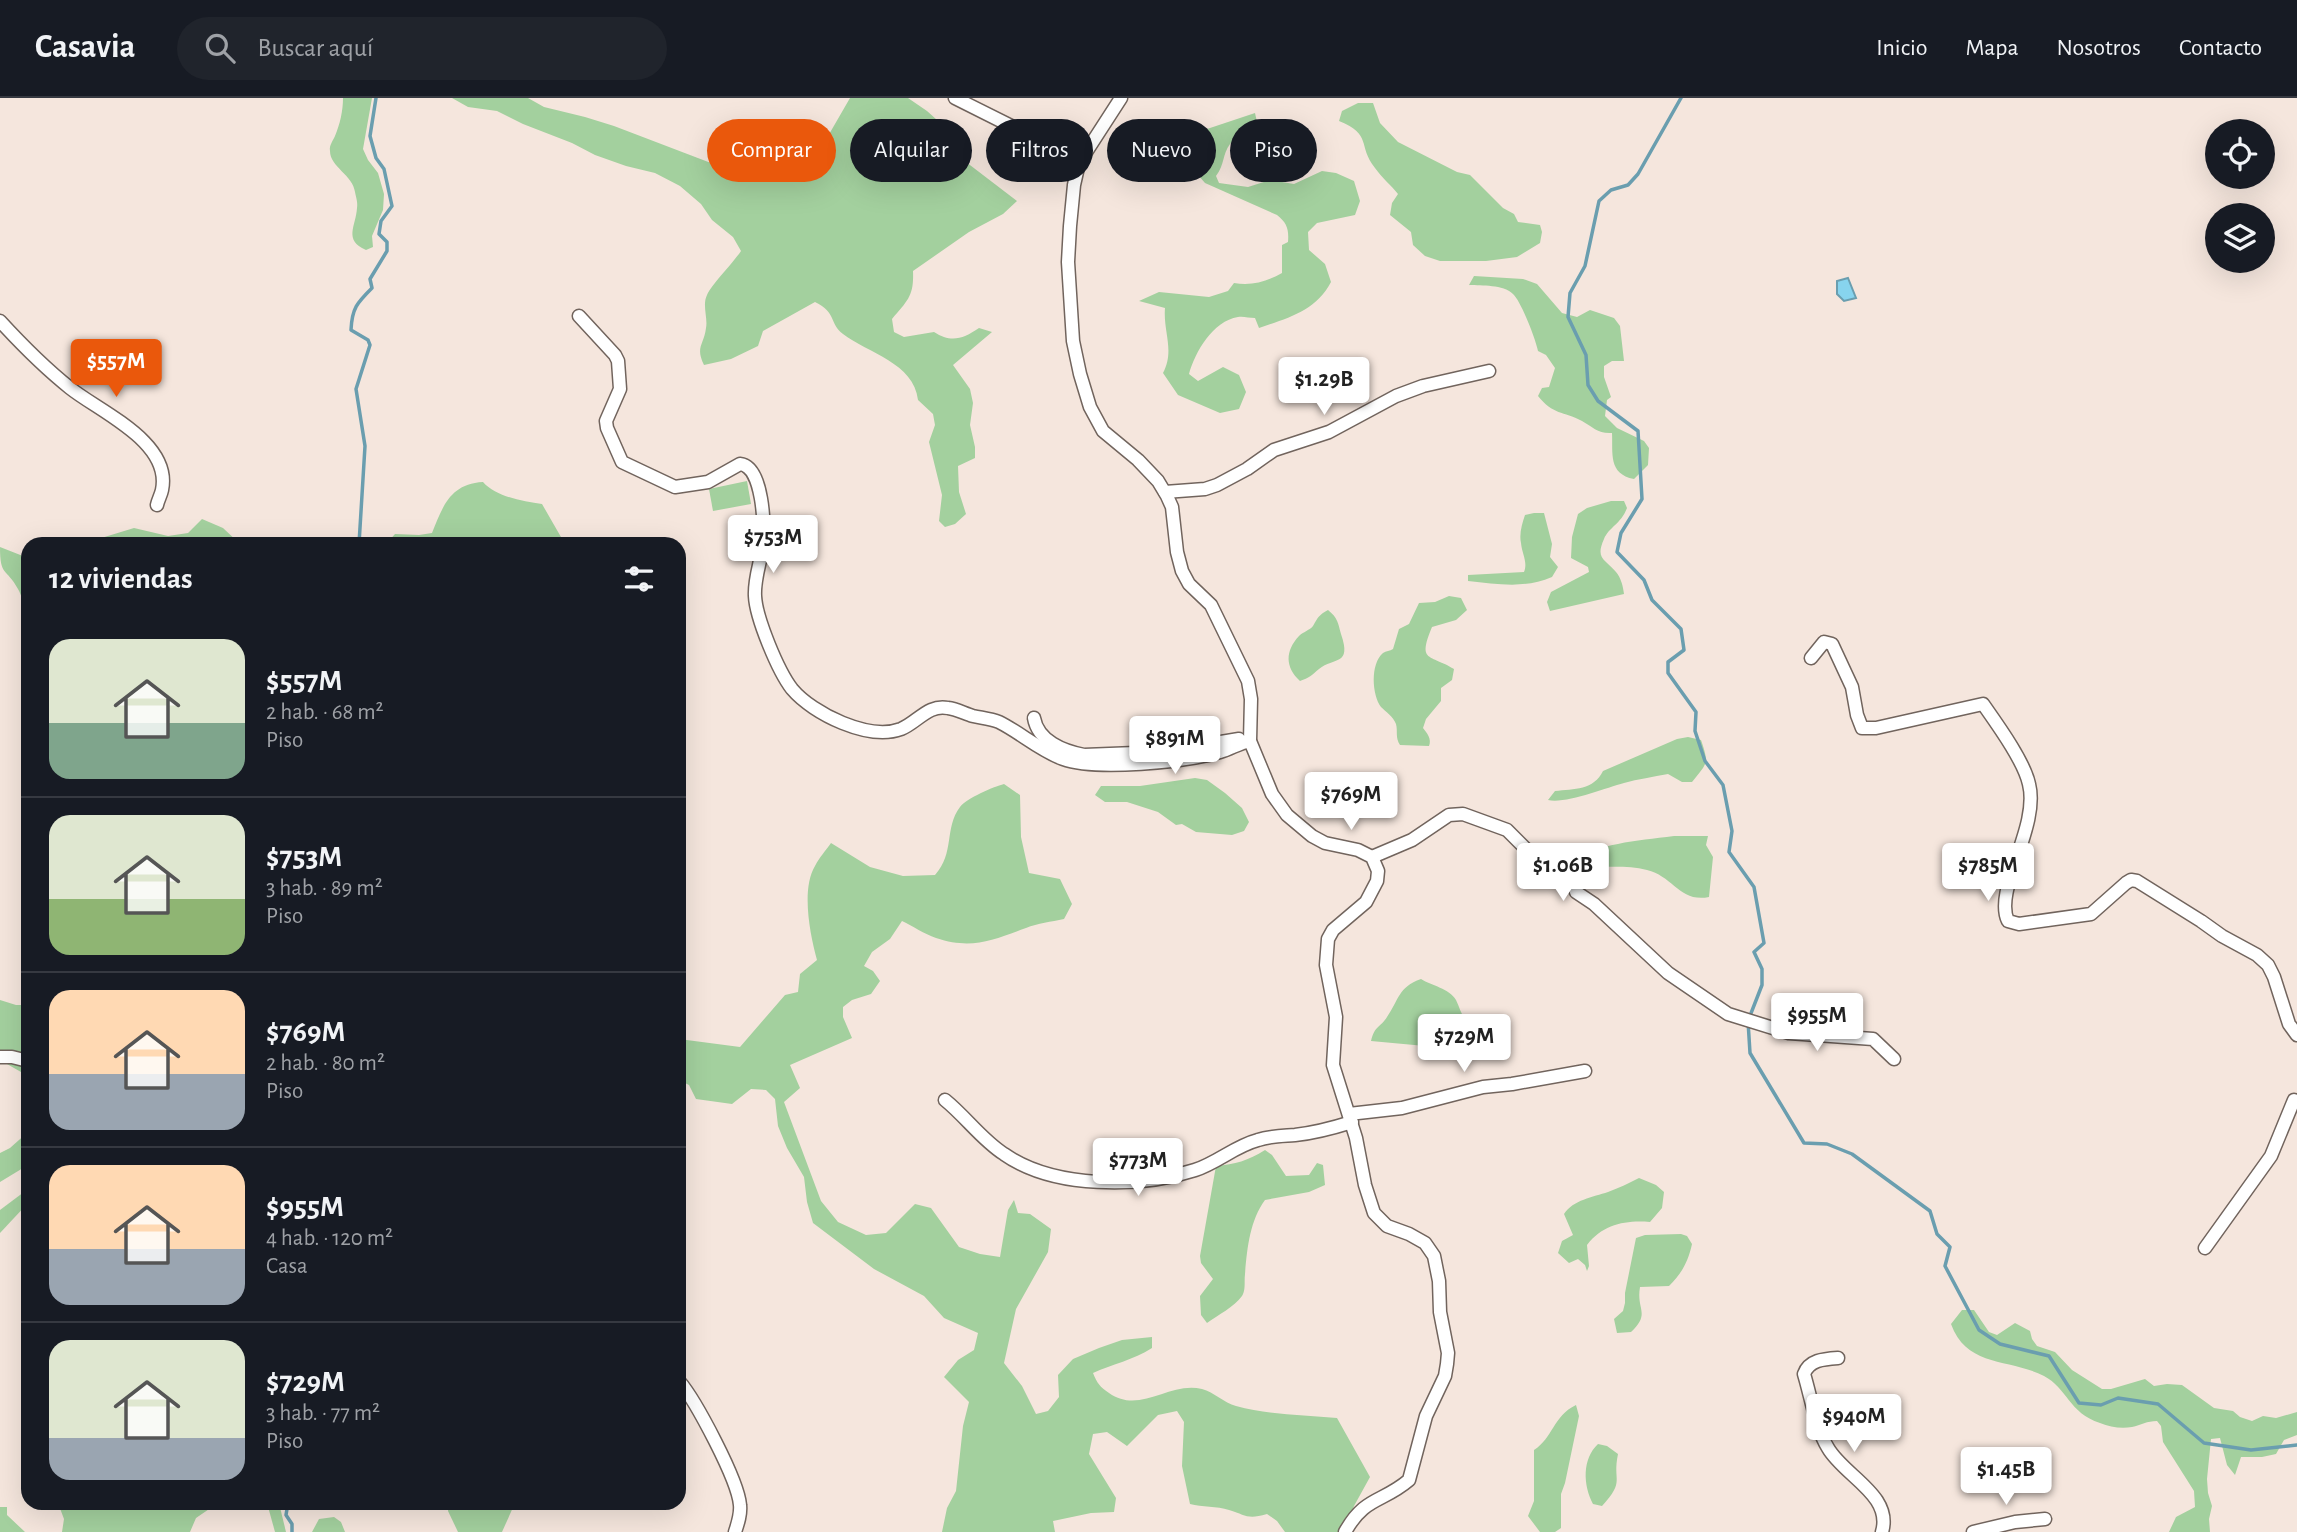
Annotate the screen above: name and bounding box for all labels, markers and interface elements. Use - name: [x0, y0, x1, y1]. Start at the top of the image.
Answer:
- search box: [177, 17, 667, 80]
- icon: search: [201, 29, 239, 67]
- text: Casavia: [35, 31, 135, 64]
- text: Buscar aquí: [257, 35, 373, 61]
- text: Inicio: [1876, 36, 1927, 60]
- text: Mapa: [1965, 36, 2019, 60]
- text: Nosotros: [2057, 36, 2141, 60]
- text: Contacto: [2179, 36, 2262, 60]
- chip: Comprar: [707, 119, 836, 182]
- chip: Alquilar: [850, 119, 972, 182]
- chip: Filtros: [986, 119, 1093, 182]
- chip: Nuevo: [1107, 119, 1216, 182]
- chip: Piso: [1230, 119, 1317, 182]
- map controls: [2205, 119, 2275, 273]
- button: locate: [2205, 119, 2275, 189]
- button: layers: [2205, 203, 2275, 273]
- pin: $557M: [67, 340, 165, 399]
- text: $557M: [87, 350, 145, 373]
- pin: $1.29B: [1267, 358, 1381, 417]
- text: $1.29B: [1294, 368, 1354, 391]
- pin: $753M: [724, 516, 822, 575]
- text: $753M: [744, 526, 802, 549]
- icon: filters: [620, 560, 658, 598]
- text: 12 viviendas: [49, 564, 193, 594]
- text: $557M: [266, 666, 342, 696]
- icon: home: [105, 667, 189, 751]
- text: 2 hab. · 68 m²: [266, 701, 384, 724]
- pin: $891M: [1126, 716, 1224, 776]
- text: $891M: [1145, 727, 1205, 750]
- text: Piso: [266, 729, 303, 752]
- pin: $769M: [1302, 772, 1400, 832]
- text: $769M: [1321, 783, 1381, 806]
- text: $753M: [266, 842, 342, 872]
- icon: home: [105, 843, 189, 927]
- pin: $1.06B: [1506, 844, 1620, 903]
- pin: $785M: [1939, 844, 2037, 903]
- text: $1.06B: [1533, 854, 1593, 877]
- text: $785M: [1958, 854, 2018, 877]
- text: 3 hab. · 89 m²: [266, 877, 383, 900]
- text: Piso: [266, 905, 303, 928]
- pin: $955M: [1768, 993, 1866, 1053]
- text: $955M: [1787, 1004, 1847, 1027]
- pin: $729M: [1415, 1014, 1513, 1074]
- text: $769M: [266, 1017, 345, 1047]
- icon: home: [105, 1018, 189, 1102]
- text: $729M: [1434, 1025, 1494, 1048]
- text: 2 hab. · 80 m²: [266, 1052, 385, 1075]
- text: Piso: [266, 1080, 303, 1103]
- pin: $773M: [1089, 1138, 1187, 1198]
- text: $773M: [1109, 1149, 1167, 1172]
- text: $955M: [266, 1192, 344, 1222]
- icon: home: [105, 1193, 189, 1277]
- text: 4 hab. · 120 m²: [266, 1227, 393, 1250]
- text: Casa: [266, 1255, 308, 1278]
- text: $729M: [266, 1367, 345, 1397]
- icon: home: [105, 1368, 189, 1452]
- pin: $940M: [1805, 1394, 1903, 1454]
- text: 3 hab. · 77 m²: [266, 1402, 380, 1425]
- text: $940M: [1822, 1405, 1886, 1428]
- text: Piso: [266, 1430, 303, 1453]
- pin: $1.45B: [1949, 1448, 2063, 1507]
- text: $1.45B: [1977, 1458, 2035, 1481]

